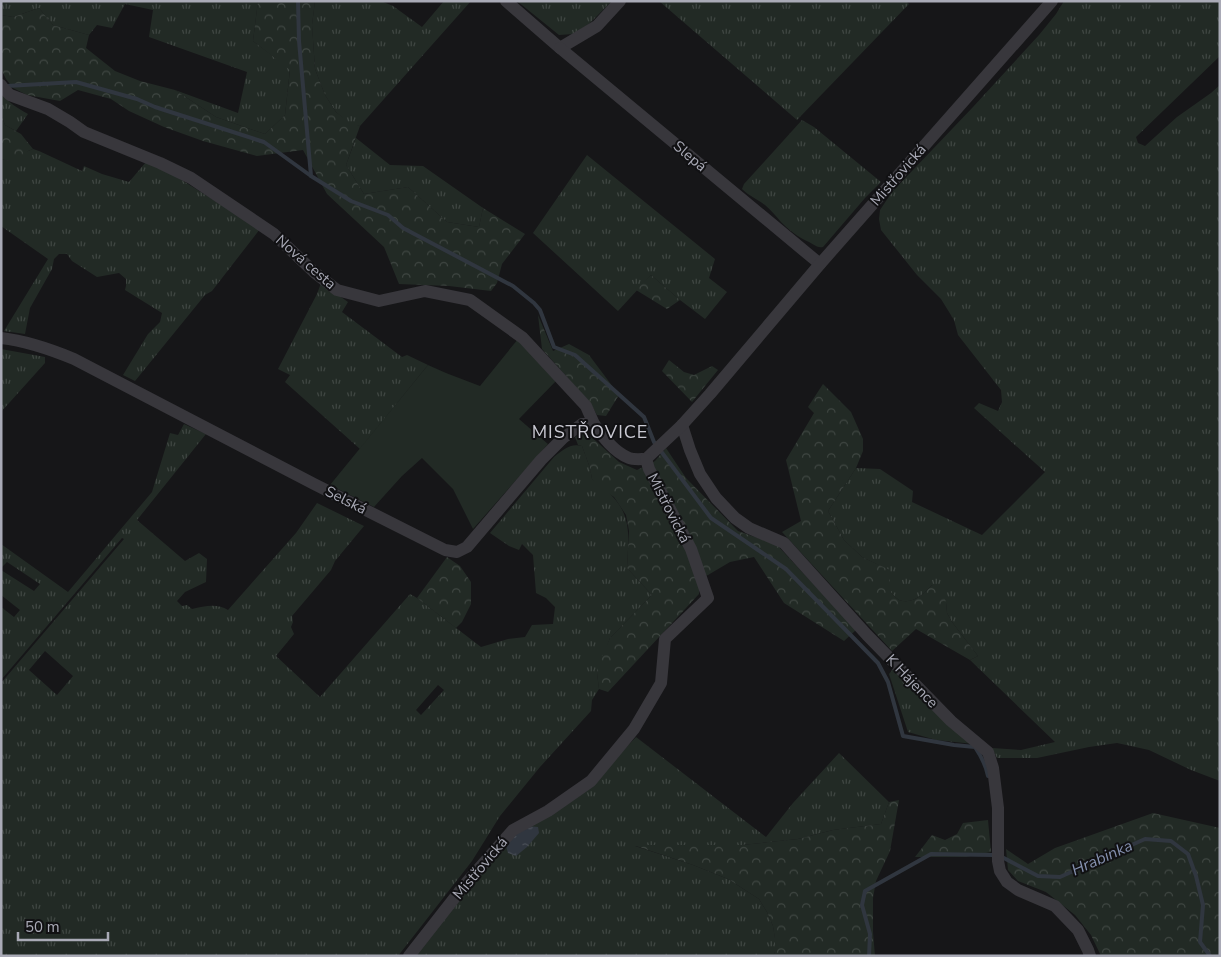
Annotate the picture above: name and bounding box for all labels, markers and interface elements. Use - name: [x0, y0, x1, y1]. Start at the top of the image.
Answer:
- street label: Slepá: [669, 136, 711, 176]
- street label: Mistřovická: [866, 140, 930, 210]
- street label: Nová cesta: [272, 230, 340, 294]
- district label: MISTŘOVICE: [532, 420, 648, 444]
- street label: Mistřovická: [643, 470, 695, 546]
- street label: Selská: [322, 481, 370, 519]
- street label: K Hájence: [881, 650, 943, 712]
- street label: Mistřovická: [448, 833, 512, 903]
- water label: Hrabinka: [1068, 835, 1136, 881]
- scale bar: [18, 910, 108, 942]
- text: 50 m: [25, 917, 60, 937]

